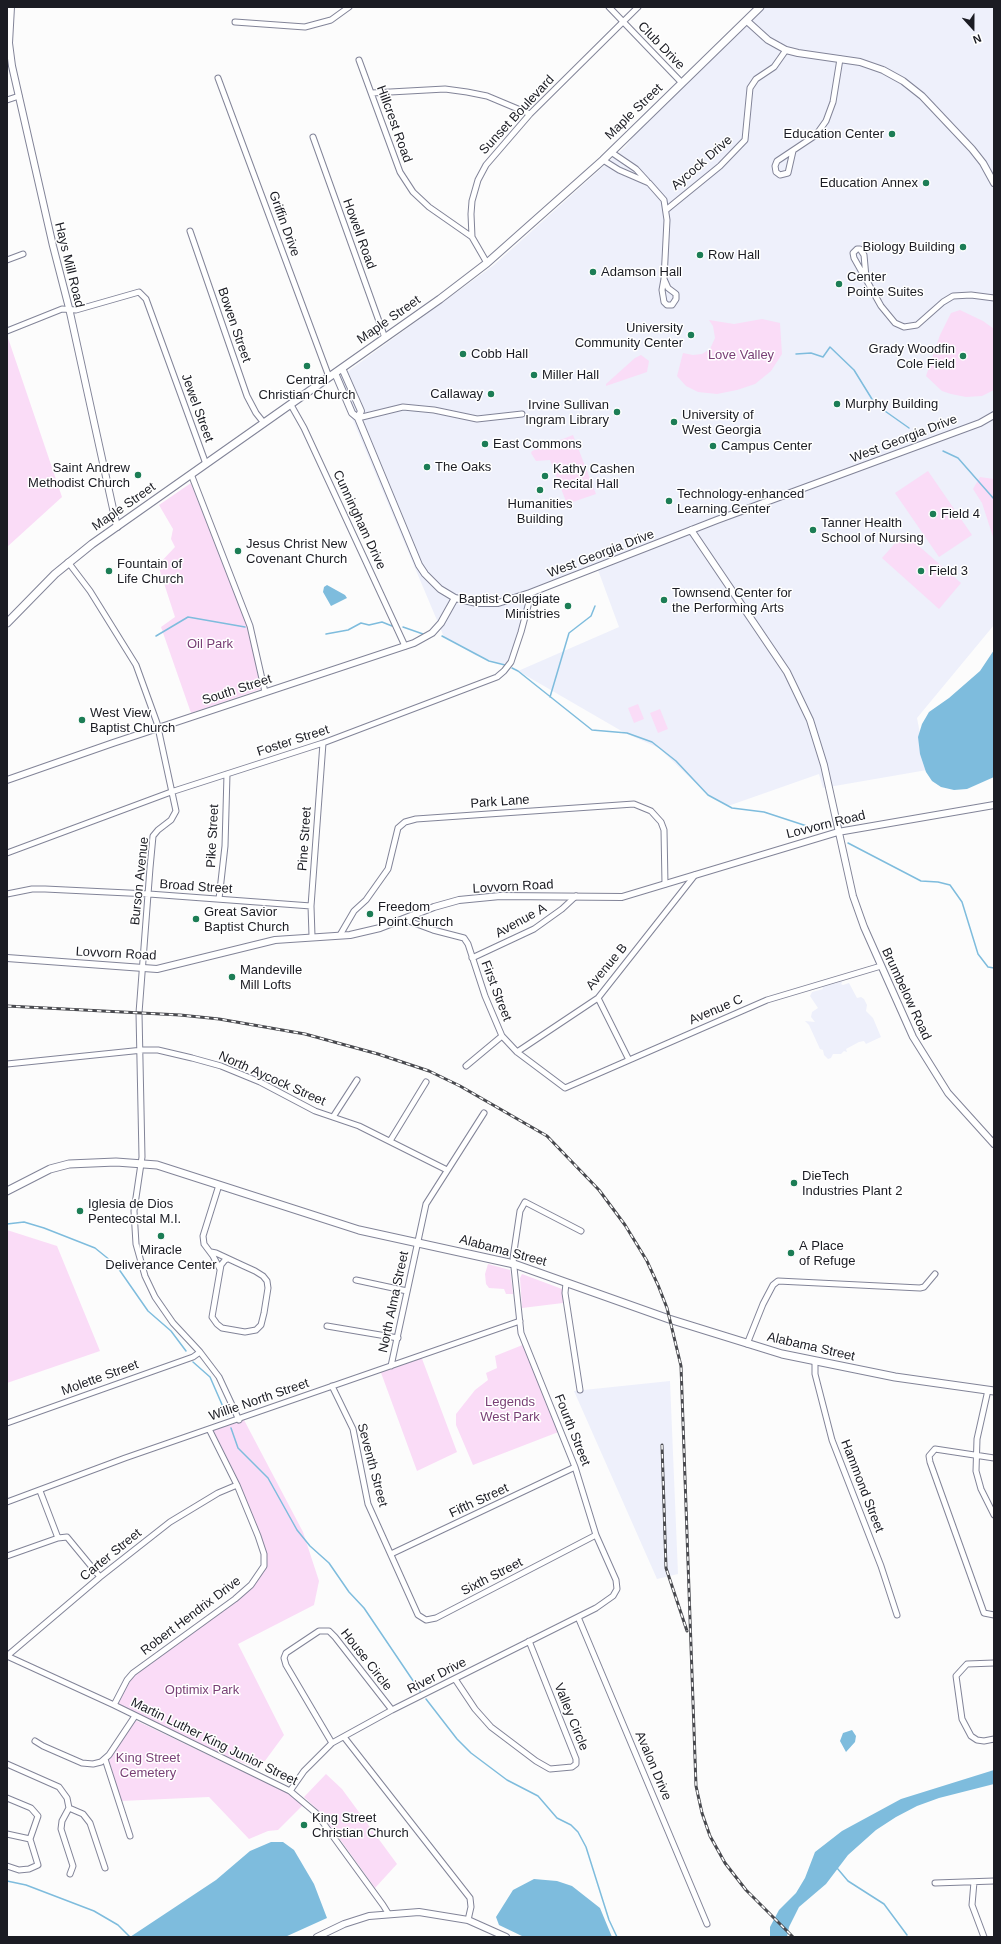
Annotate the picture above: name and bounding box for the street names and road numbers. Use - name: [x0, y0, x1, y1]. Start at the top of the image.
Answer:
- street label: Club Drive: [634, 19, 688, 73]
- street label: Sunset Boulevard: [476, 72, 558, 158]
- street label: Maple Street: [602, 81, 666, 143]
- street label: Hillcrest Road: [373, 83, 415, 165]
- street label: Aycock Drive: [668, 132, 736, 194]
- street label: Griffin Drive: [265, 189, 303, 259]
- street label: Howell Road: [339, 197, 379, 271]
- street label: Hays Mill Road: [51, 221, 87, 309]
- street label: Bowen Street: [214, 286, 254, 364]
- street label: Maple Street: [354, 292, 424, 348]
- street label: Jewel Street: [177, 372, 217, 444]
- street label: West Georgia Drive: [848, 411, 960, 467]
- street label: Cunningham Drive: [329, 468, 389, 572]
- street label: Maple Street: [89, 479, 159, 535]
- street label: West Georgia Drive: [545, 526, 657, 582]
- street label: South Street: [200, 671, 274, 709]
- street label: Foster Street: [255, 722, 331, 760]
- street label: Park Lane: [470, 792, 530, 812]
- street label: Pike Street: [204, 804, 222, 868]
- street label: Pine Street: [295, 806, 315, 872]
- street label: Lovvorn Road: [785, 808, 867, 842]
- street label: Burson Avenue: [128, 836, 152, 926]
- street label: Broad Street: [159, 877, 233, 897]
- street label: Lovvorn Road: [472, 877, 554, 897]
- street label: Avenue A: [493, 901, 549, 941]
- street label: Avenue B: [583, 940, 631, 994]
- street label: Lovvorn Road: [75, 944, 157, 964]
- street label: Brumbelow Road: [878, 946, 934, 1042]
- street label: First Street: [477, 959, 515, 1023]
- street label: Avenue C: [687, 992, 745, 1028]
- street label: North Aycock Street: [216, 1048, 328, 1110]
- street label: Alabama Street: [458, 1232, 548, 1270]
- street label: North Alma Street: [376, 1250, 412, 1354]
- street label: Alabama Street: [766, 1329, 856, 1365]
- street label: Molette Street: [59, 1357, 141, 1399]
- street label: Willie North Street: [207, 1376, 311, 1424]
- street label: Fourth Street: [551, 1392, 593, 1468]
- street label: Seventh Street: [353, 1421, 391, 1509]
- street label: Hammond Street: [837, 1437, 887, 1535]
- street label: Fifth Street: [447, 1480, 511, 1522]
- street label: Carter Street: [77, 1526, 145, 1584]
- street label: Sixth Street: [459, 1555, 525, 1599]
- street label: Robert Hendrix Drive: [138, 1573, 244, 1659]
- street label: House Circle: [337, 1626, 395, 1694]
- street label: River Drive: [405, 1654, 469, 1698]
- street label: Valley Circle: [550, 1681, 592, 1753]
- street label: Martin Luther King Junior Street: [128, 1695, 300, 1789]
- street label: Avalon Drive: [631, 1729, 675, 1803]

